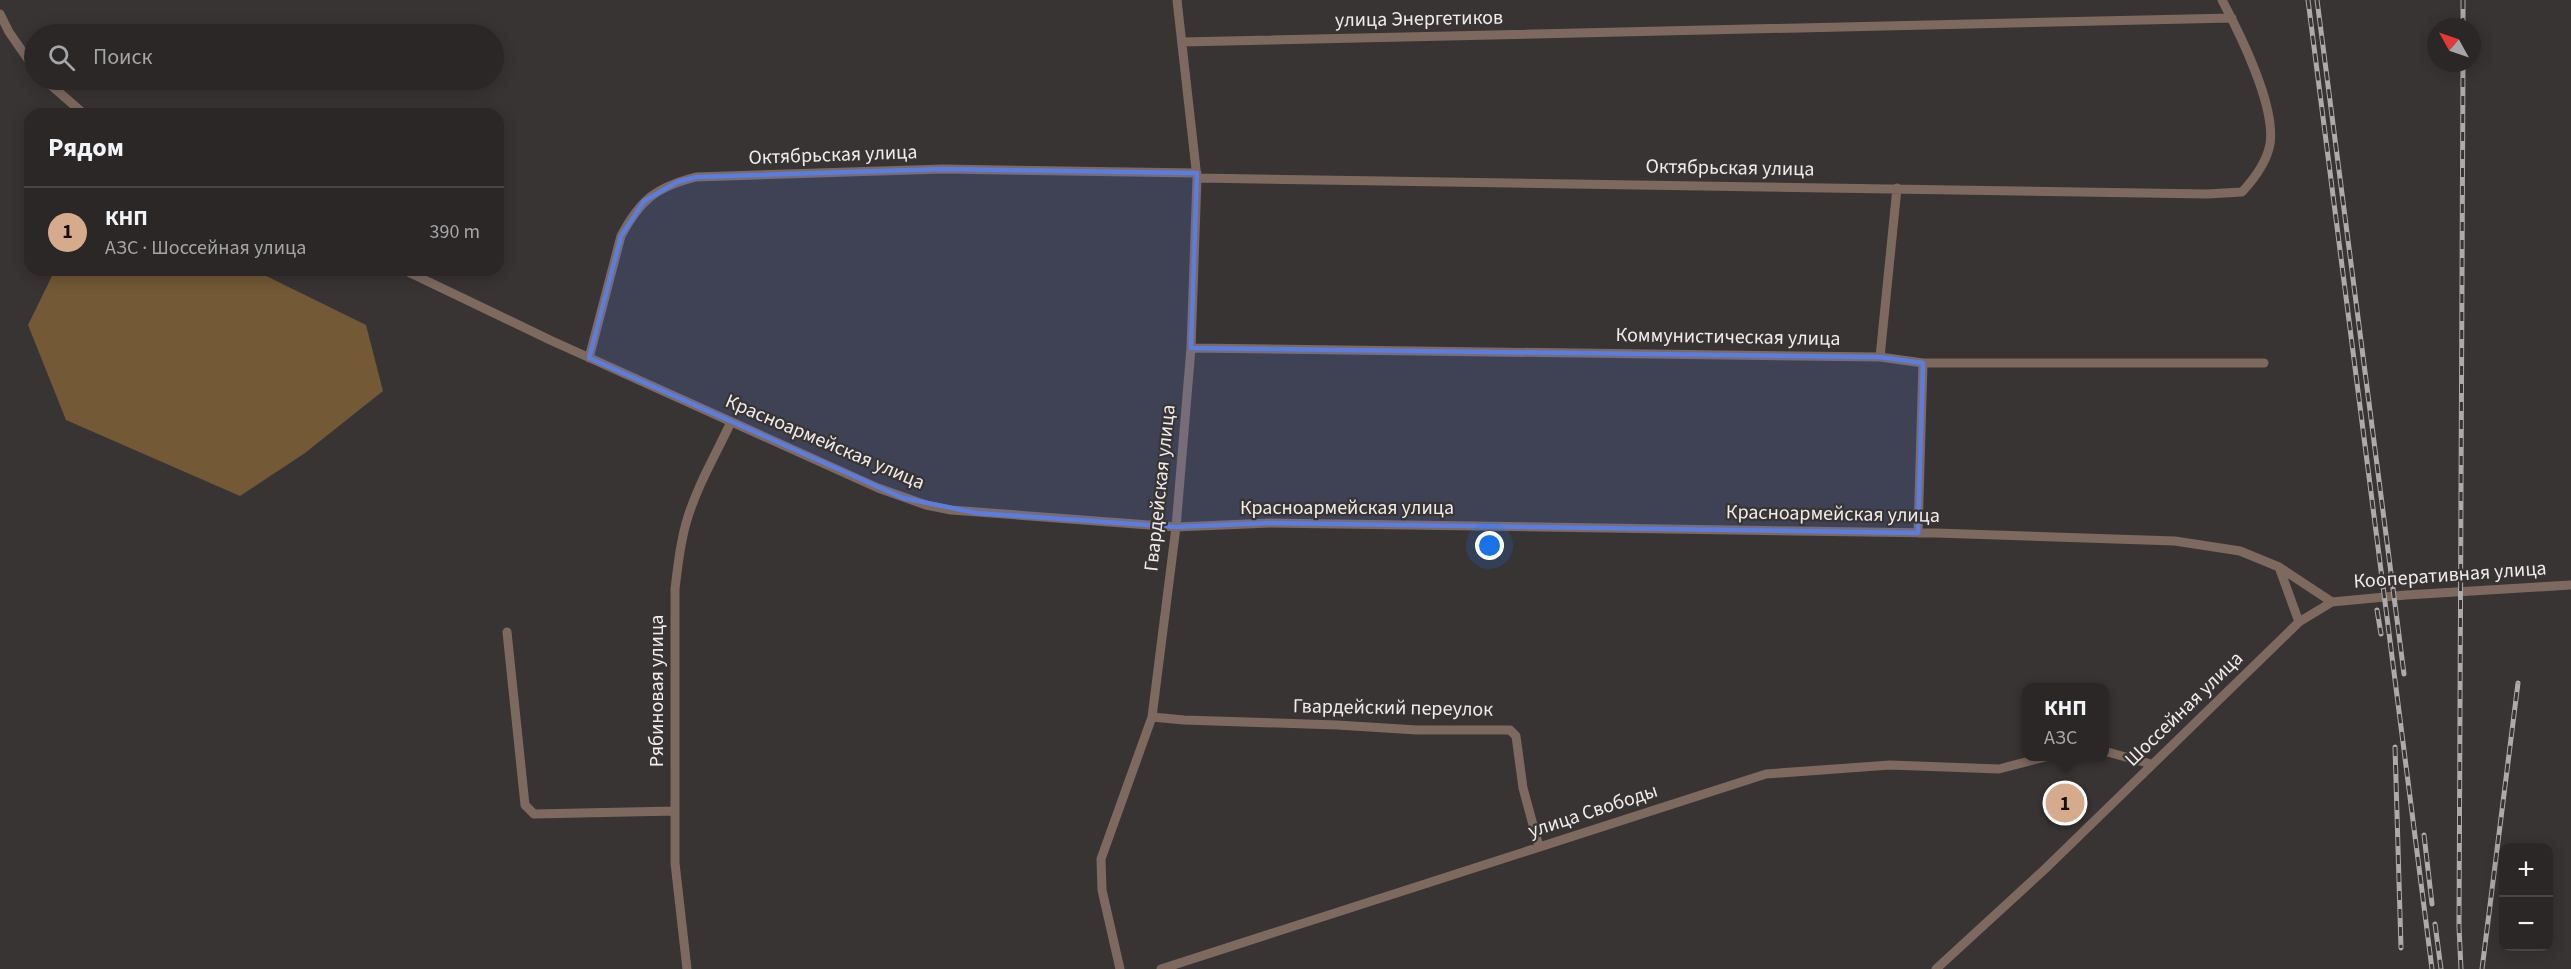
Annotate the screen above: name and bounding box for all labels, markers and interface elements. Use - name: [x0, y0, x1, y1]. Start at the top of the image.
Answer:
- street label: улица Энергетиков: [1335, 4, 1503, 34]
- north arrow: [2427, 18, 2481, 72]
- search box: [24, 24, 504, 90]
- icon: search: [45, 41, 78, 74]
- text: Поиск: [93, 41, 152, 73]
- text: Рядом: [48, 129, 124, 166]
- street label: Октябрьская улица: [748, 138, 918, 172]
- street label: Октябрьская улица: [1645, 153, 1815, 183]
- text: КНП: [105, 202, 148, 234]
- text: 1: [62, 218, 73, 246]
- text: 390 m: [430, 218, 480, 246]
- text: АЗС · Шоссейная улица: [105, 234, 306, 262]
- street label: Коммунистическая улица: [1615, 321, 1841, 353]
- street label: Красноармейская улица: [721, 387, 929, 497]
- street label: Гвардейская улица: [1137, 403, 1183, 573]
- street label: Красноармейская улица: [1240, 494, 1454, 522]
- street label: Красноармейская улица: [1726, 498, 1940, 530]
- your location: [1475, 531, 1504, 560]
- street label: Кооперативная улица: [2353, 554, 2547, 596]
- street label: Рябиновая улица: [643, 615, 671, 767]
- street label: Шоссейная улица: [2119, 645, 2249, 773]
- popup: [2022, 683, 2109, 761]
- street label: Гвардейский переулок: [1293, 692, 1493, 724]
- text: КНП: [2044, 692, 2087, 724]
- text: АЗС: [2044, 724, 2077, 752]
- street label: улица Свободы: [1525, 777, 1661, 845]
- pin: 1: [2046, 780, 2084, 826]
- map controls: [2499, 843, 2553, 951]
- button: +: [2499, 843, 2553, 897]
- button: −: [2499, 897, 2553, 951]

